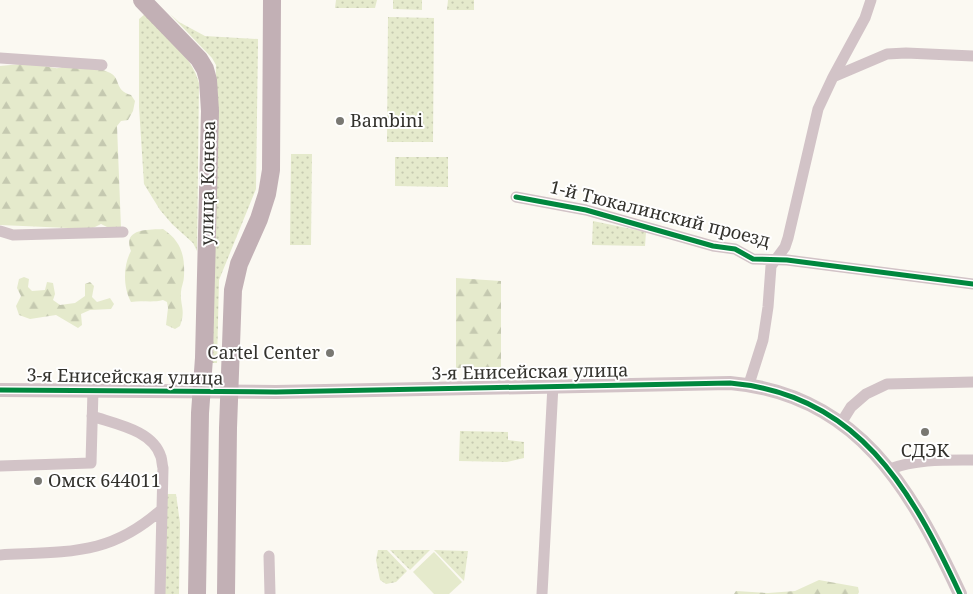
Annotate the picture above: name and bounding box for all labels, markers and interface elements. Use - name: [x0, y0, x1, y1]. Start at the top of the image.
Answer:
- place label: Bambini: [350, 108, 423, 132]
- marker: Bambini: [334, 115, 346, 127]
- street label: улица Конева: [194, 120, 220, 246]
- street label: 1-й Тюкалинский проезд: [548, 174, 773, 252]
- place label: Cartel Center: [207, 340, 321, 364]
- marker: Cartel Center: [324, 347, 336, 359]
- street label: 3-я Енисейская улица: [431, 357, 629, 385]
- street label: 3-я Енисейская улица: [26, 362, 224, 390]
- marker: СДЭК: [919, 426, 931, 438]
- place label: СДЭК: [901, 438, 949, 462]
- place label: Омск 644011: [48, 468, 161, 492]
- marker: Омск 644011: [32, 475, 44, 487]

